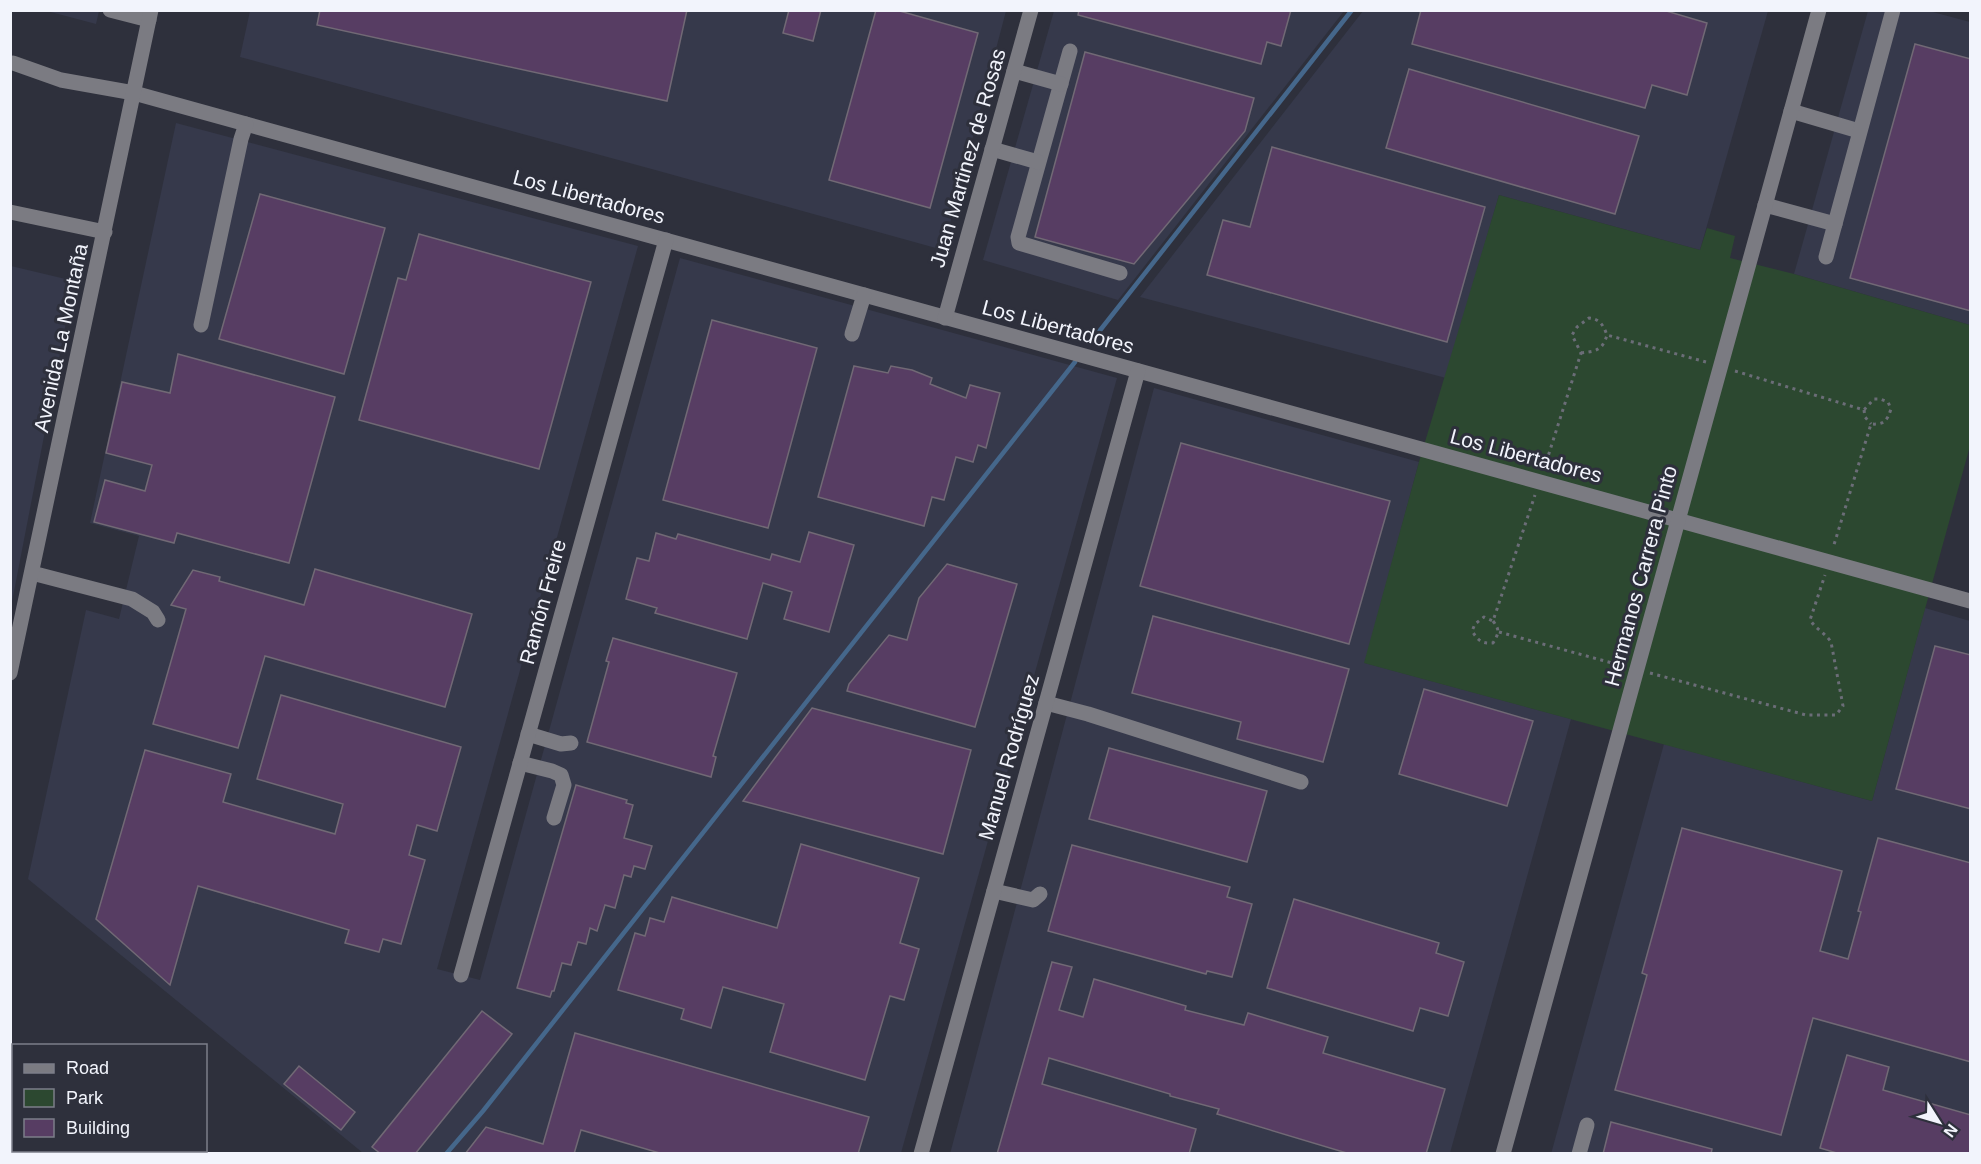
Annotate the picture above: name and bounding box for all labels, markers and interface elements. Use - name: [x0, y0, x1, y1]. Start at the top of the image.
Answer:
- street label: Juan Martinez de Rosas: [925, 46, 1010, 270]
- street label: Los Libertadores: [511, 165, 668, 228]
- street label: Avenida La Montaña: [29, 241, 92, 434]
- street label: Los Libertadores: [980, 295, 1137, 358]
- street label: Los Libertadores: [1448, 424, 1605, 487]
- street label: Hermanos Carrera Pinto: [1600, 463, 1681, 689]
- street label: Ramón Freire: [515, 537, 570, 667]
- street label: Manuel Rodríguez: [974, 671, 1043, 843]
- legend: [12, 1044, 207, 1152]
- text: Road: [66, 1058, 109, 1078]
- text: Park: [66, 1088, 104, 1108]
- north arrow: [1909, 1092, 1969, 1152]
- text: Building: [66, 1118, 130, 1138]
- text: N: [1940, 1121, 1961, 1140]

